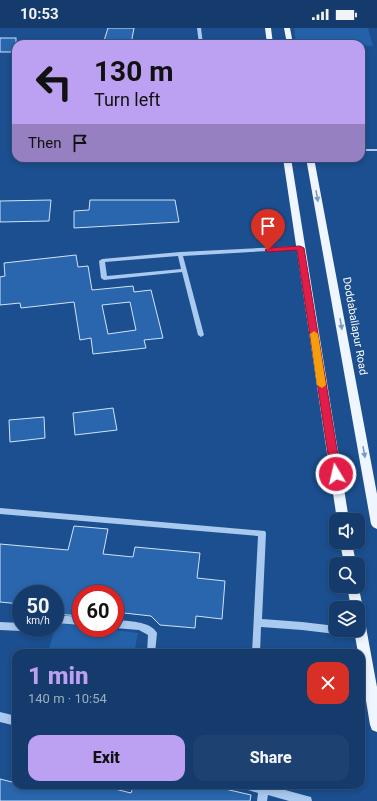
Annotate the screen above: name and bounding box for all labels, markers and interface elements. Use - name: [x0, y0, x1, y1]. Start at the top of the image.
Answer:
- text: 10:53: [20, 5, 59, 23]
- text: 130 m: [94, 55, 173, 88]
- icon: left: [28, 56, 80, 108]
- text: Turn left: [94, 89, 160, 110]
- icon: arrive: [69, 132, 91, 154]
- text: Then: [28, 134, 61, 152]
- one-way arrow: [315, 190, 321, 202]
- pin: [251, 209, 285, 250]
- icon: arrive: [257, 215, 279, 237]
- street label: Doddaballapur Road: [340, 276, 370, 376]
- one-way arrow: [338, 318, 344, 330]
- one-way arrow: [361, 446, 367, 458]
- position arrow: [315, 453, 357, 495]
- map controls: [329, 513, 365, 637]
- button: sound: [329, 513, 365, 549]
- button: search: [329, 557, 365, 593]
- speed limit sign: 60: [72, 585, 124, 637]
- text: 50: [27, 594, 49, 618]
- button: layers: [329, 601, 365, 637]
- text: km/h: [26, 615, 50, 626]
- text: 1 min: [28, 662, 89, 690]
- button: close: [307, 662, 349, 704]
- text: 140 m · 10:54: [28, 691, 107, 706]
- button: Exit: [28, 735, 185, 781]
- button: Share: [193, 735, 349, 781]

